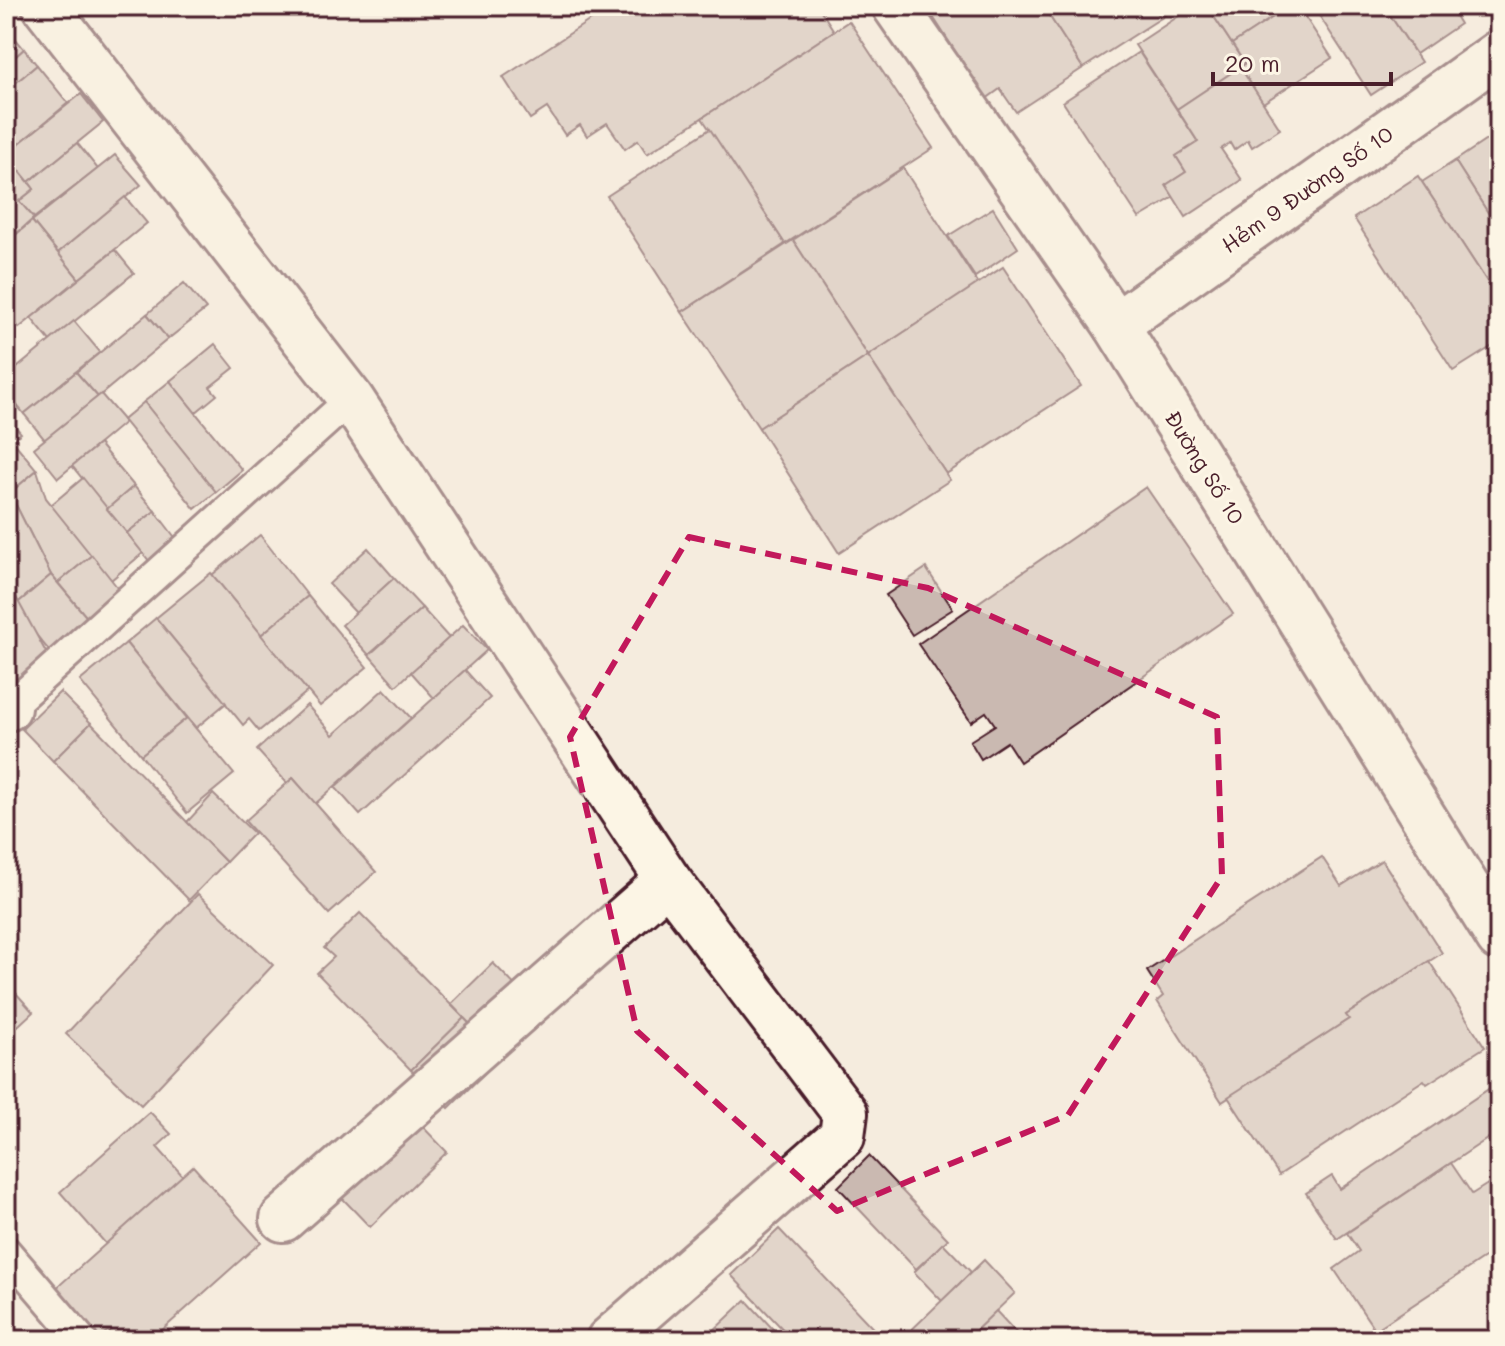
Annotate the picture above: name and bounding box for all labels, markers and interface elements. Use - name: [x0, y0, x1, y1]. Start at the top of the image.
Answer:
- scale bar: [1213, 36, 1391, 86]
- text: 20 m: [1225, 47, 1280, 78]
- street label: Hẻm 9 Đường Số 10: [1216, 119, 1398, 259]
- street label: Đường Số 10: [1159, 405, 1251, 529]

